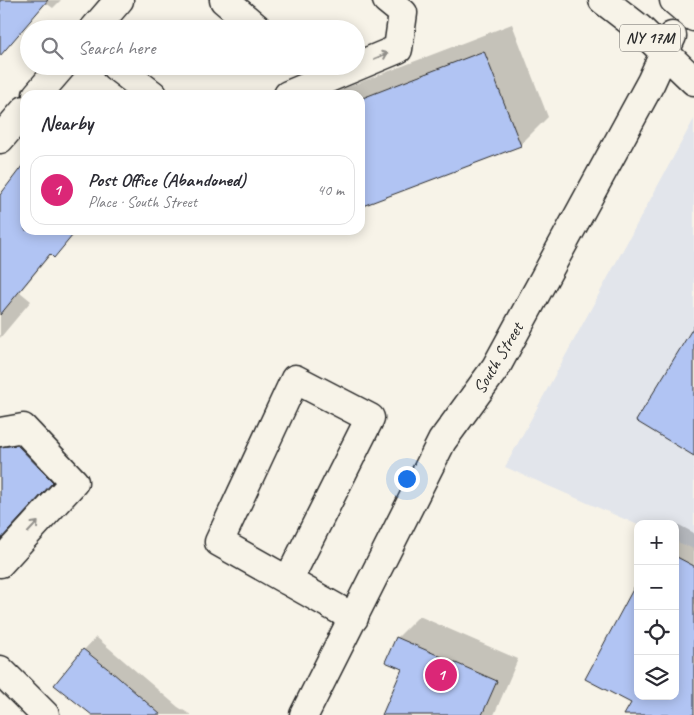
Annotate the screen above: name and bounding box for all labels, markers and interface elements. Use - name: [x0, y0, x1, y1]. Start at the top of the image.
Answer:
- search box: [20, 20, 365, 75]
- road number: NY 17M: [620, 24, 680, 52]
- icon: search: [38, 34, 66, 62]
- text: Search here: [78, 36, 155, 60]
- one-way arrow: [373, 51, 388, 61]
- text: Nearby: [40, 110, 93, 136]
- text: Post Office (Abandoned): [88, 168, 246, 192]
- text: 1: [53, 180, 61, 200]
- text: 40 m: [317, 180, 344, 200]
- text: Place · South Street: [88, 192, 197, 212]
- street label: South Street: [468, 317, 529, 397]
- your location: [394, 466, 420, 492]
- one-way arrow: [27, 520, 39, 533]
- map controls: [634, 520, 679, 700]
- button: +: [634, 520, 679, 565]
- button: −: [634, 565, 679, 610]
- button: locate: [634, 610, 679, 655]
- button: layers: [634, 655, 679, 700]
- pin: 1: [425, 656, 457, 694]

